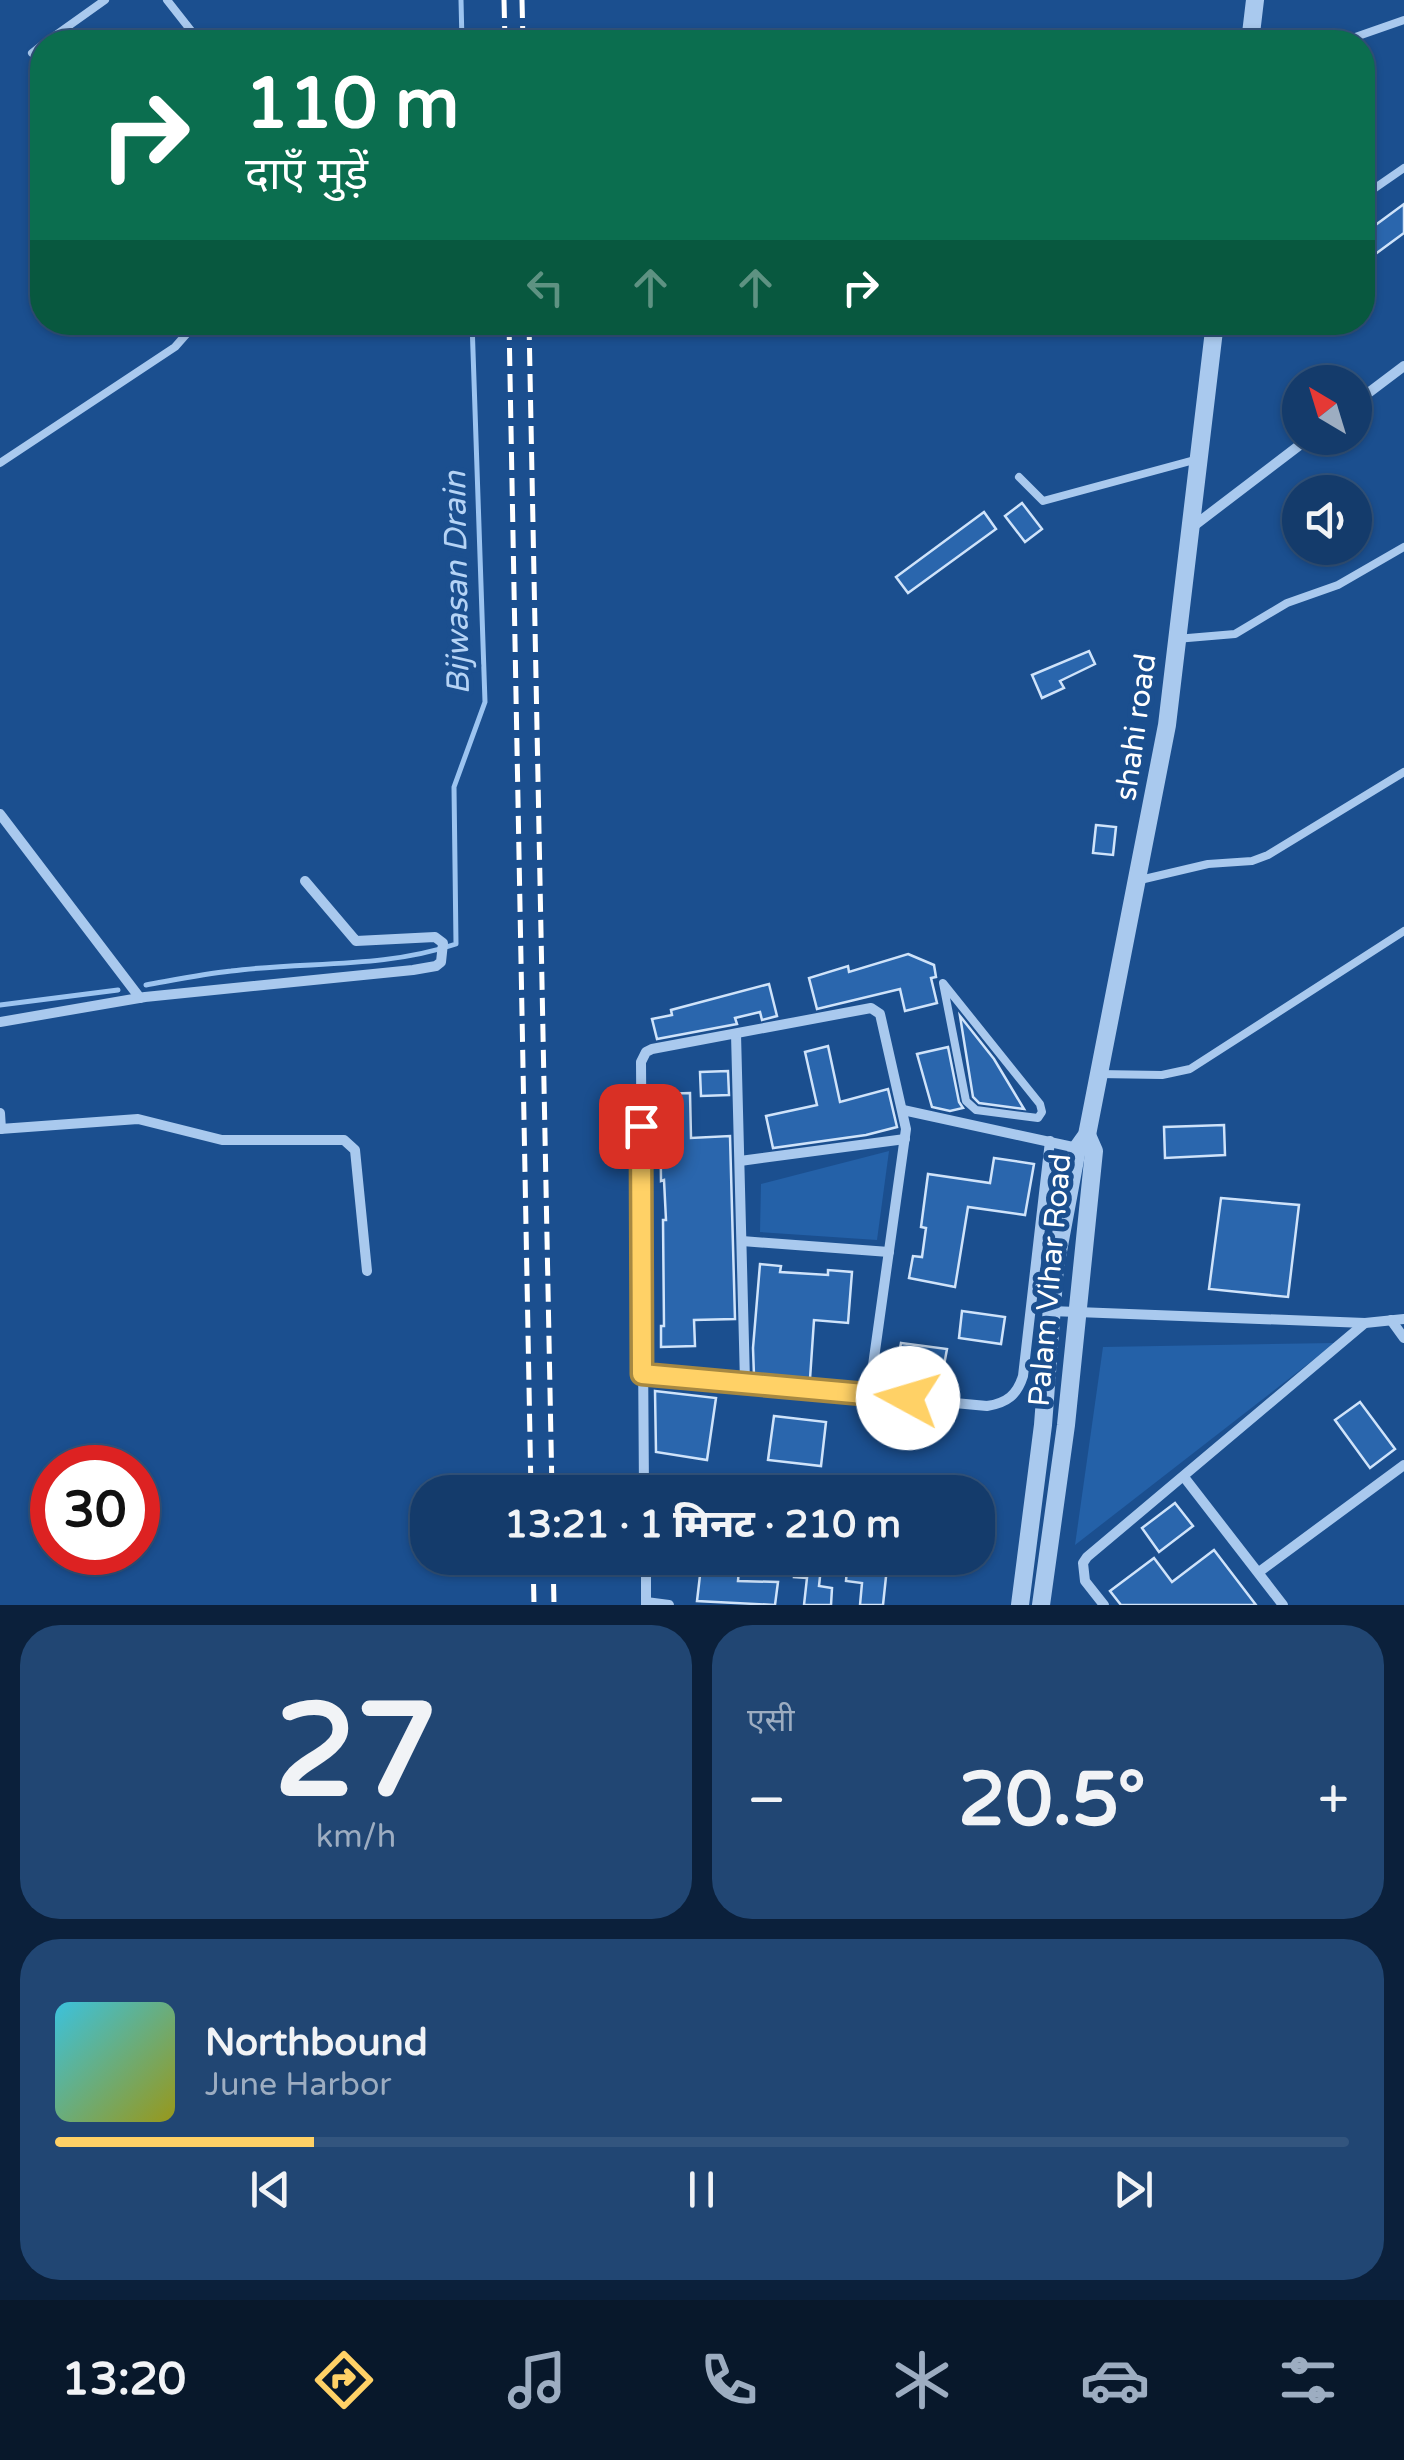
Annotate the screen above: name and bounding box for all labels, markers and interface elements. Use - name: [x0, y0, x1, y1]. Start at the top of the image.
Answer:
- text: 110 m: [245, 63, 459, 147]
- icon: right: [80, 70, 210, 200]
- text: दाएँ मुड़ें: [245, 148, 368, 202]
- icon: left: [518, 260, 573, 315]
- icon: ahead: [623, 260, 678, 315]
- icon: ahead: [728, 260, 783, 315]
- icon: right: [833, 260, 888, 315]
- north arrow: [1282, 365, 1372, 455]
- map controls: [1282, 365, 1372, 565]
- water label: Bijwasan Drain: [436, 469, 478, 695]
- button: sound: [1282, 475, 1372, 565]
- street label: shahi road: [1107, 651, 1165, 803]
- pin: [599, 1084, 684, 1169]
- icon: arrive: [614, 1099, 669, 1154]
- street label: Palam Vihar Road: [1021, 1152, 1079, 1408]
- position arrow: [856, 1346, 960, 1450]
- speed limit sign: 30: [30, 1445, 160, 1575]
- text: 13:21 · 1 मिनट · 210 m: [504, 1502, 901, 1548]
- text: 27: [274, 1675, 438, 1831]
- text: एसी: [747, 1702, 795, 1740]
- text: 20.5°: [958, 1755, 1146, 1845]
- text: −: [747, 1768, 786, 1834]
- text: +: [1318, 1768, 1349, 1834]
- text: km/h: [316, 1818, 396, 1856]
- text: Northbound: [205, 2020, 428, 2066]
- text: June Harbor: [205, 2066, 392, 2104]
- icon: previous: [243, 2162, 298, 2217]
- icon: pause: [674, 2162, 729, 2217]
- icon: next: [1106, 2162, 1161, 2217]
- icon: directions: [309, 2345, 379, 2415]
- icon: music: [502, 2345, 572, 2415]
- icon: phone: [694, 2345, 764, 2415]
- icon: climate: [887, 2345, 957, 2415]
- icon: car: [1080, 2345, 1150, 2415]
- icon: filters: [1273, 2345, 1343, 2415]
- text: 13:20: [61, 2353, 186, 2407]

